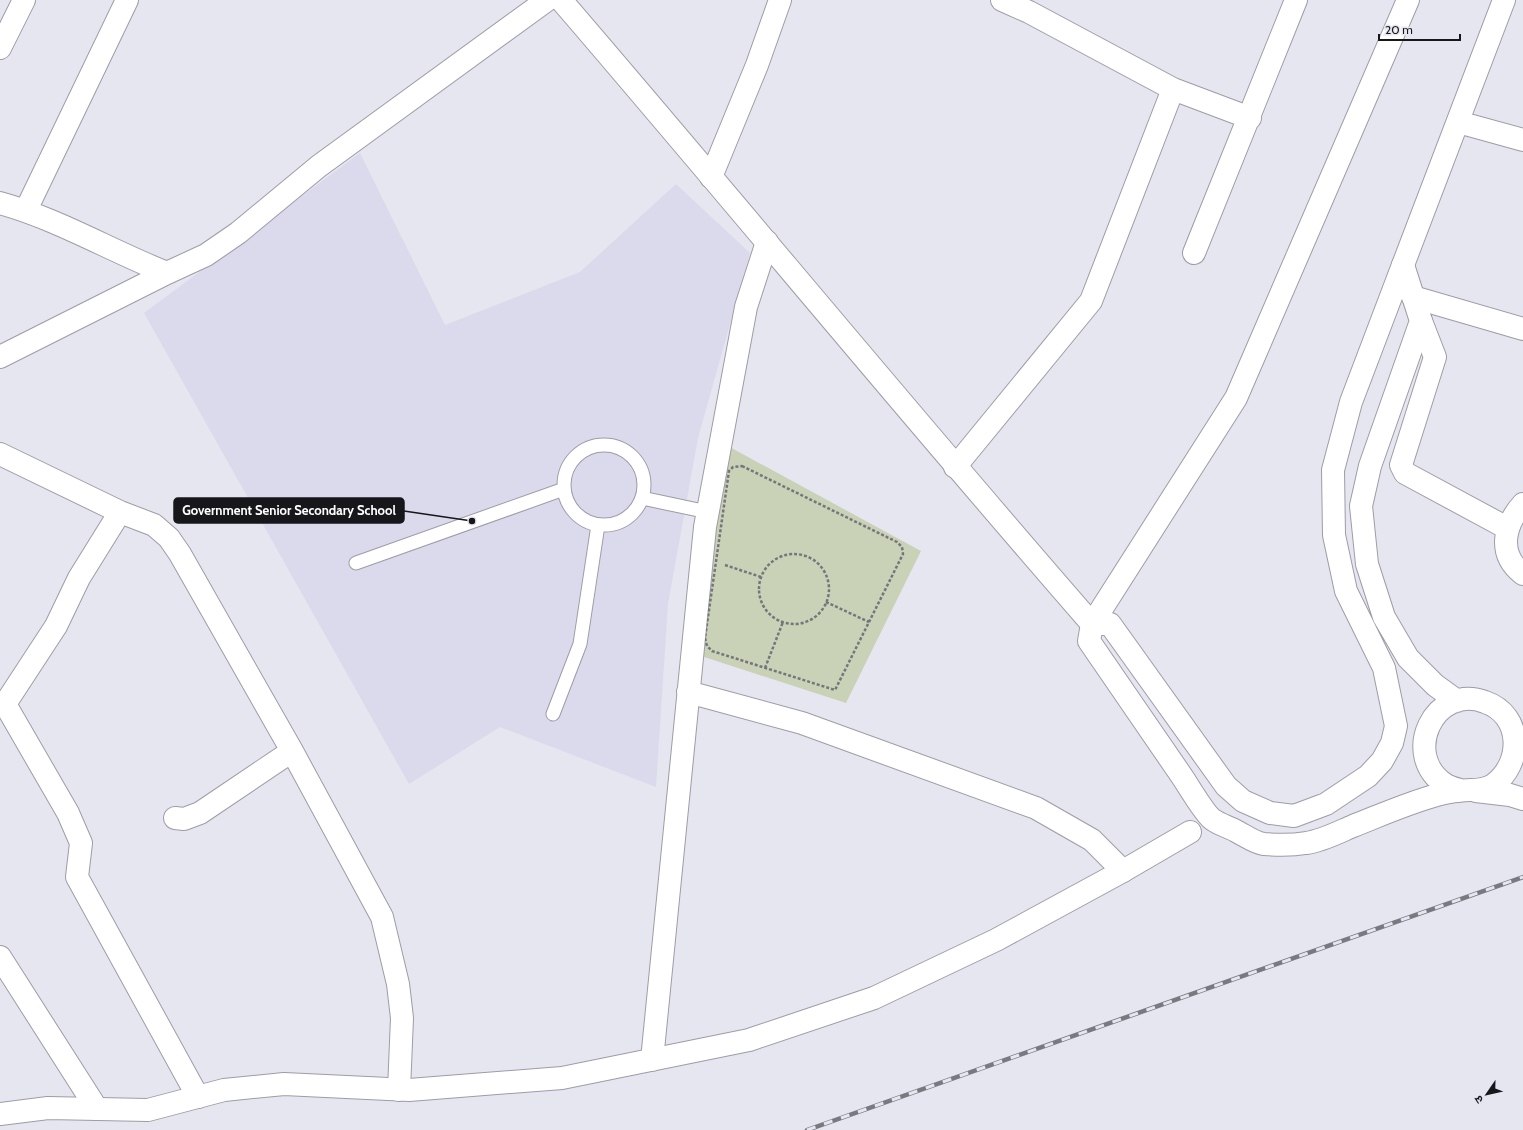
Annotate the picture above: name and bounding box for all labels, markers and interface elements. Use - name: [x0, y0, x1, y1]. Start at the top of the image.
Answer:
- scale bar: [1379, 16, 1460, 42]
- text: 20 m: [1385, 22, 1413, 37]
- callout: Government Senior Secondary School: [174, 498, 404, 523]
- text: Government Senior Secondary School: [182, 502, 396, 518]
- north arrow: [1467, 1074, 1507, 1114]
- text: उ: [1471, 1093, 1486, 1106]

